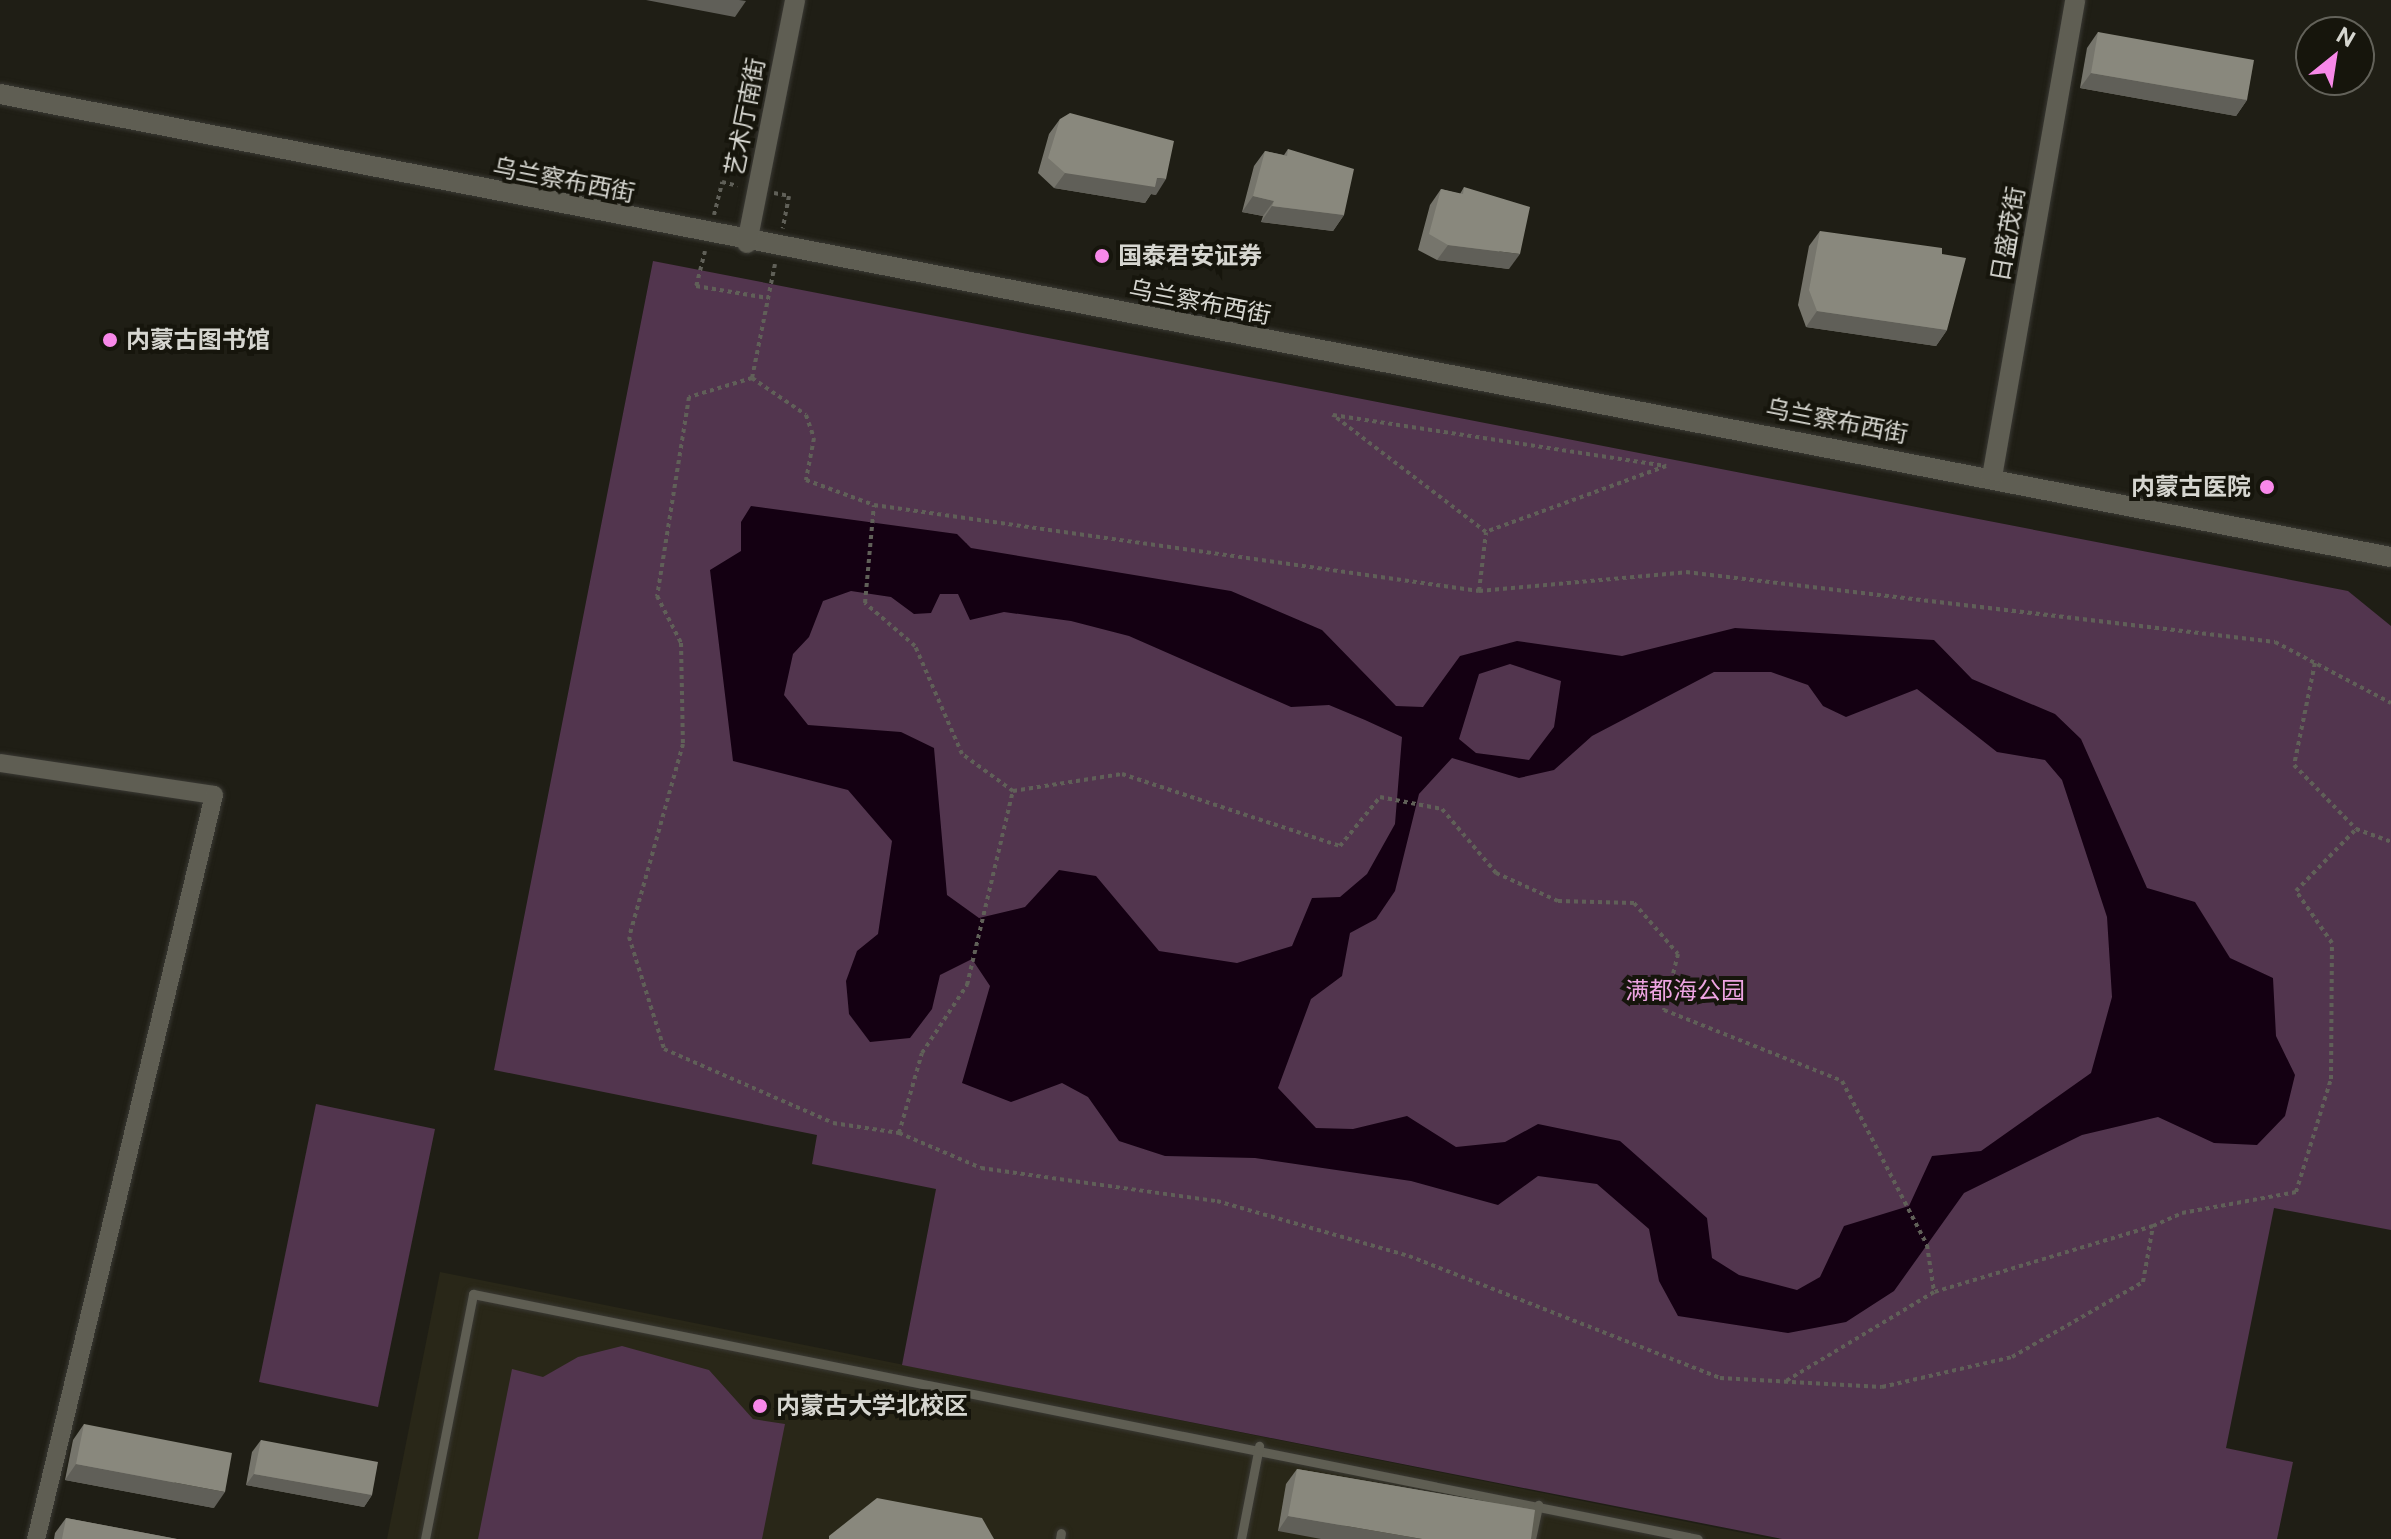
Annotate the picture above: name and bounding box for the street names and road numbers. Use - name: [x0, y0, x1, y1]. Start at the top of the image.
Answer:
- street label: 艺术厅南街: [719, 55, 771, 179]
- street label: 乌兰察布西街: [491, 152, 637, 208]
- street label: 日盛茂街: [1985, 184, 2031, 284]
- street label: 乌兰察布西街: [1127, 274, 1273, 330]
- street label: 乌兰察布西街: [1764, 393, 1910, 449]

